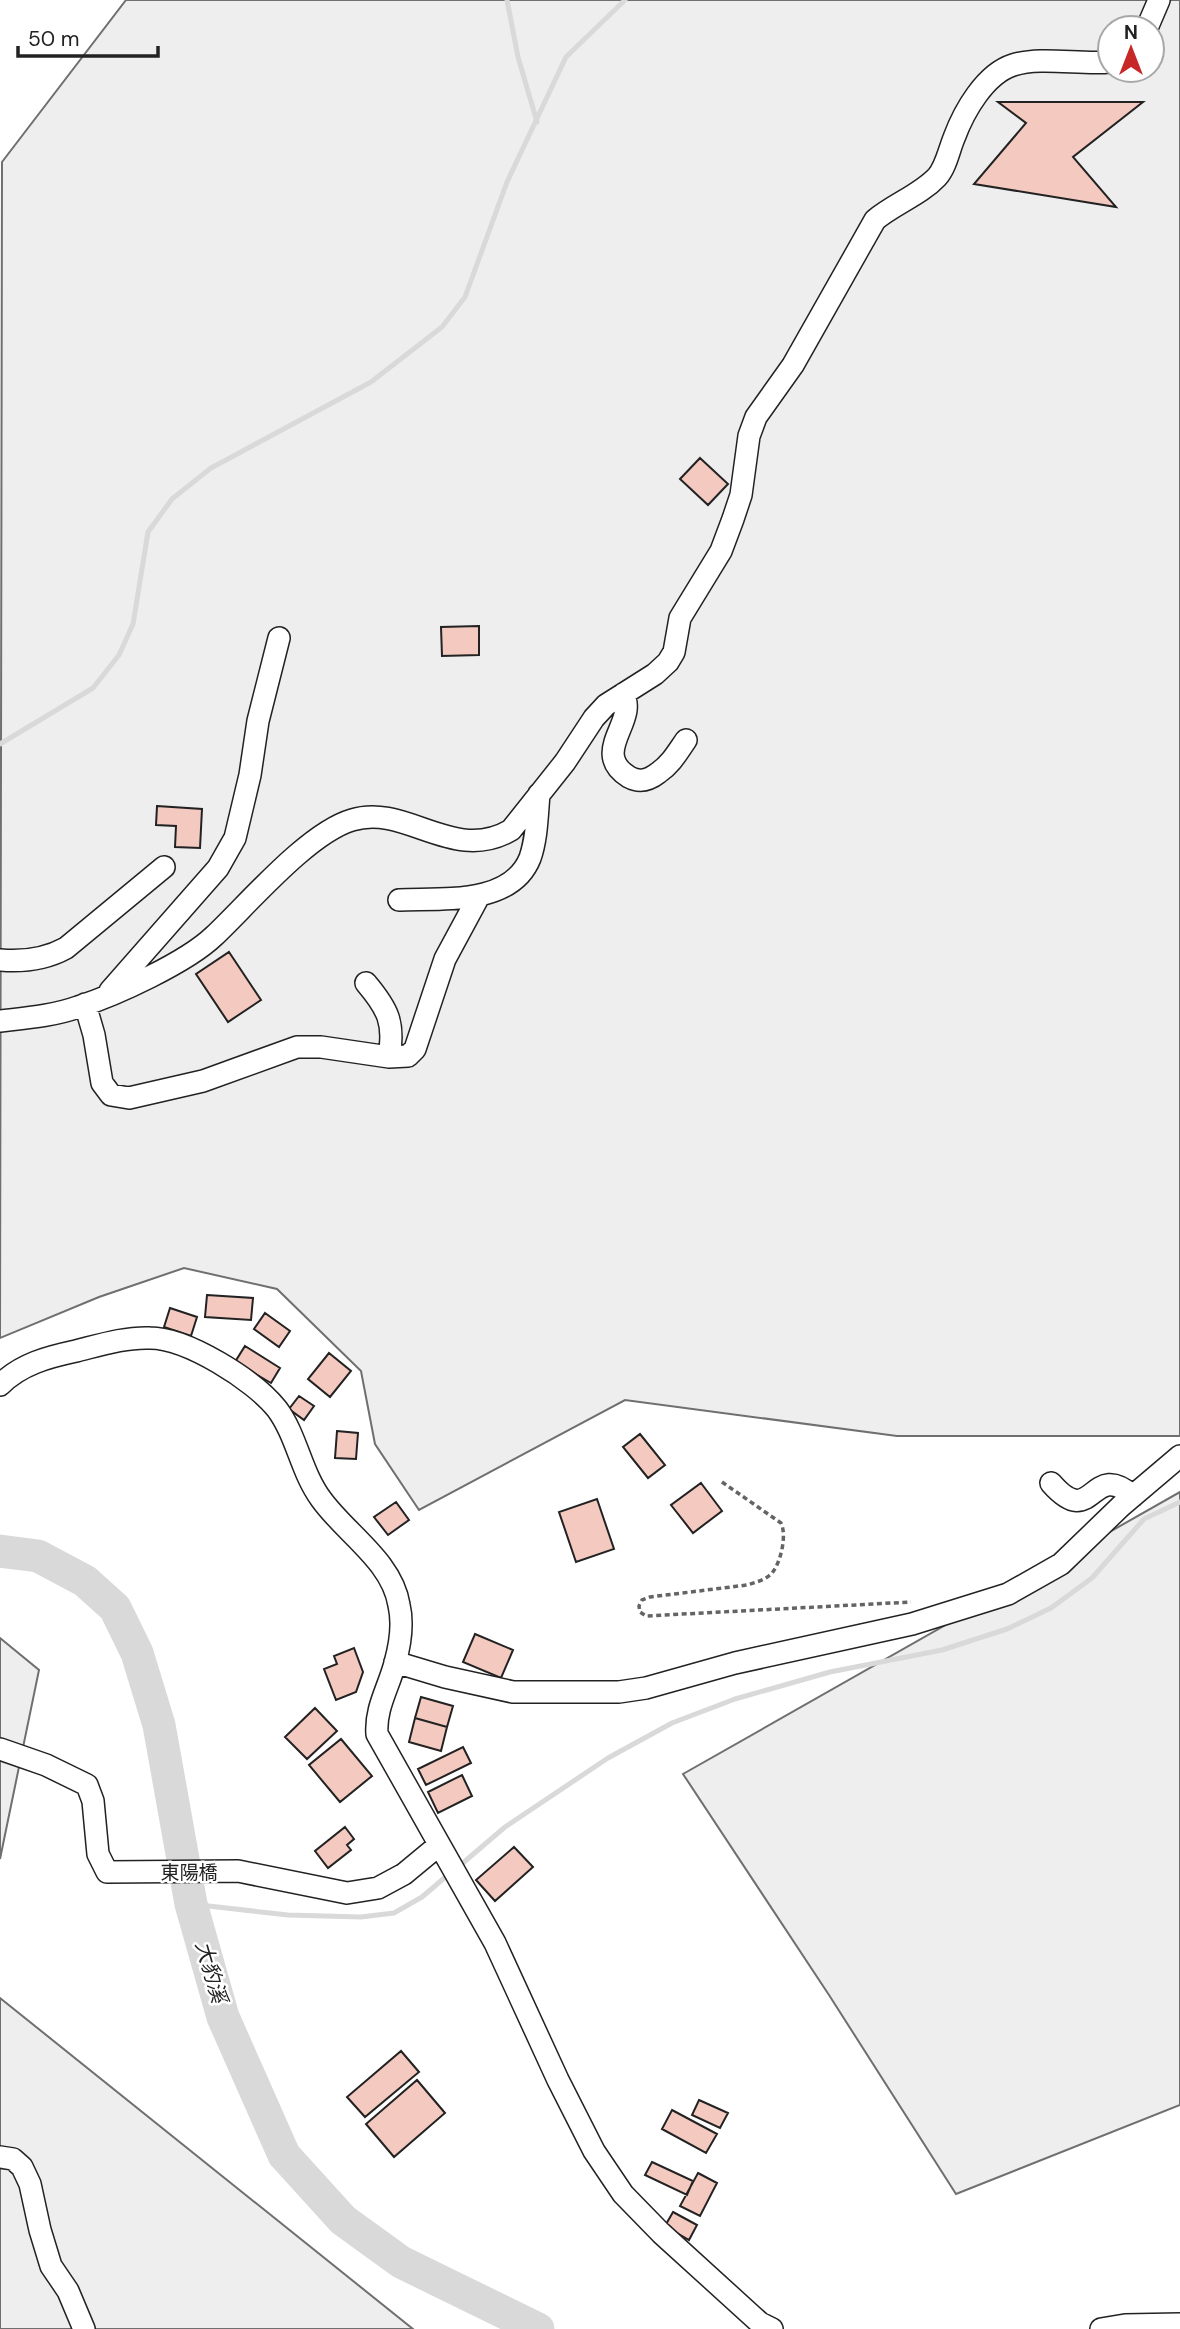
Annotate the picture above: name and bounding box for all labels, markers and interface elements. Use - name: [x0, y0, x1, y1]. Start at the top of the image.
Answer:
- scale bar: [18, 14, 158, 58]
- north arrow: [1096, 14, 1166, 84]
- text: N: [1124, 20, 1138, 45]
- text: 50 m: [28, 25, 79, 53]
- street label: 東陽橋: [160, 1860, 218, 1885]
- water label: 大豹溪: [189, 1938, 234, 2009]

